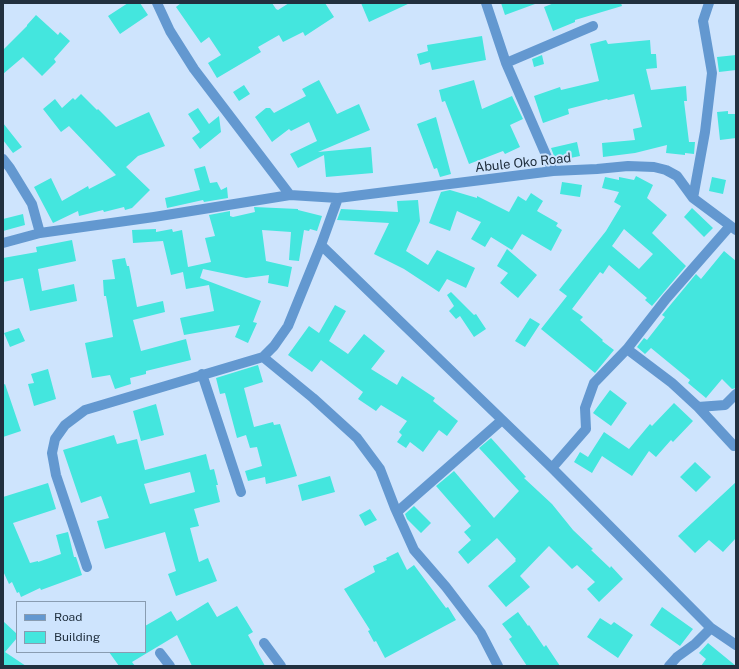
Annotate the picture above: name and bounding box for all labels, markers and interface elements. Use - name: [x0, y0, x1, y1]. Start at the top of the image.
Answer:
- street label: Abule Oko Road: [474, 150, 572, 176]
- legend: [16, 601, 146, 653]
- text: Road: [54, 610, 82, 624]
- text: Building: [54, 630, 100, 644]

